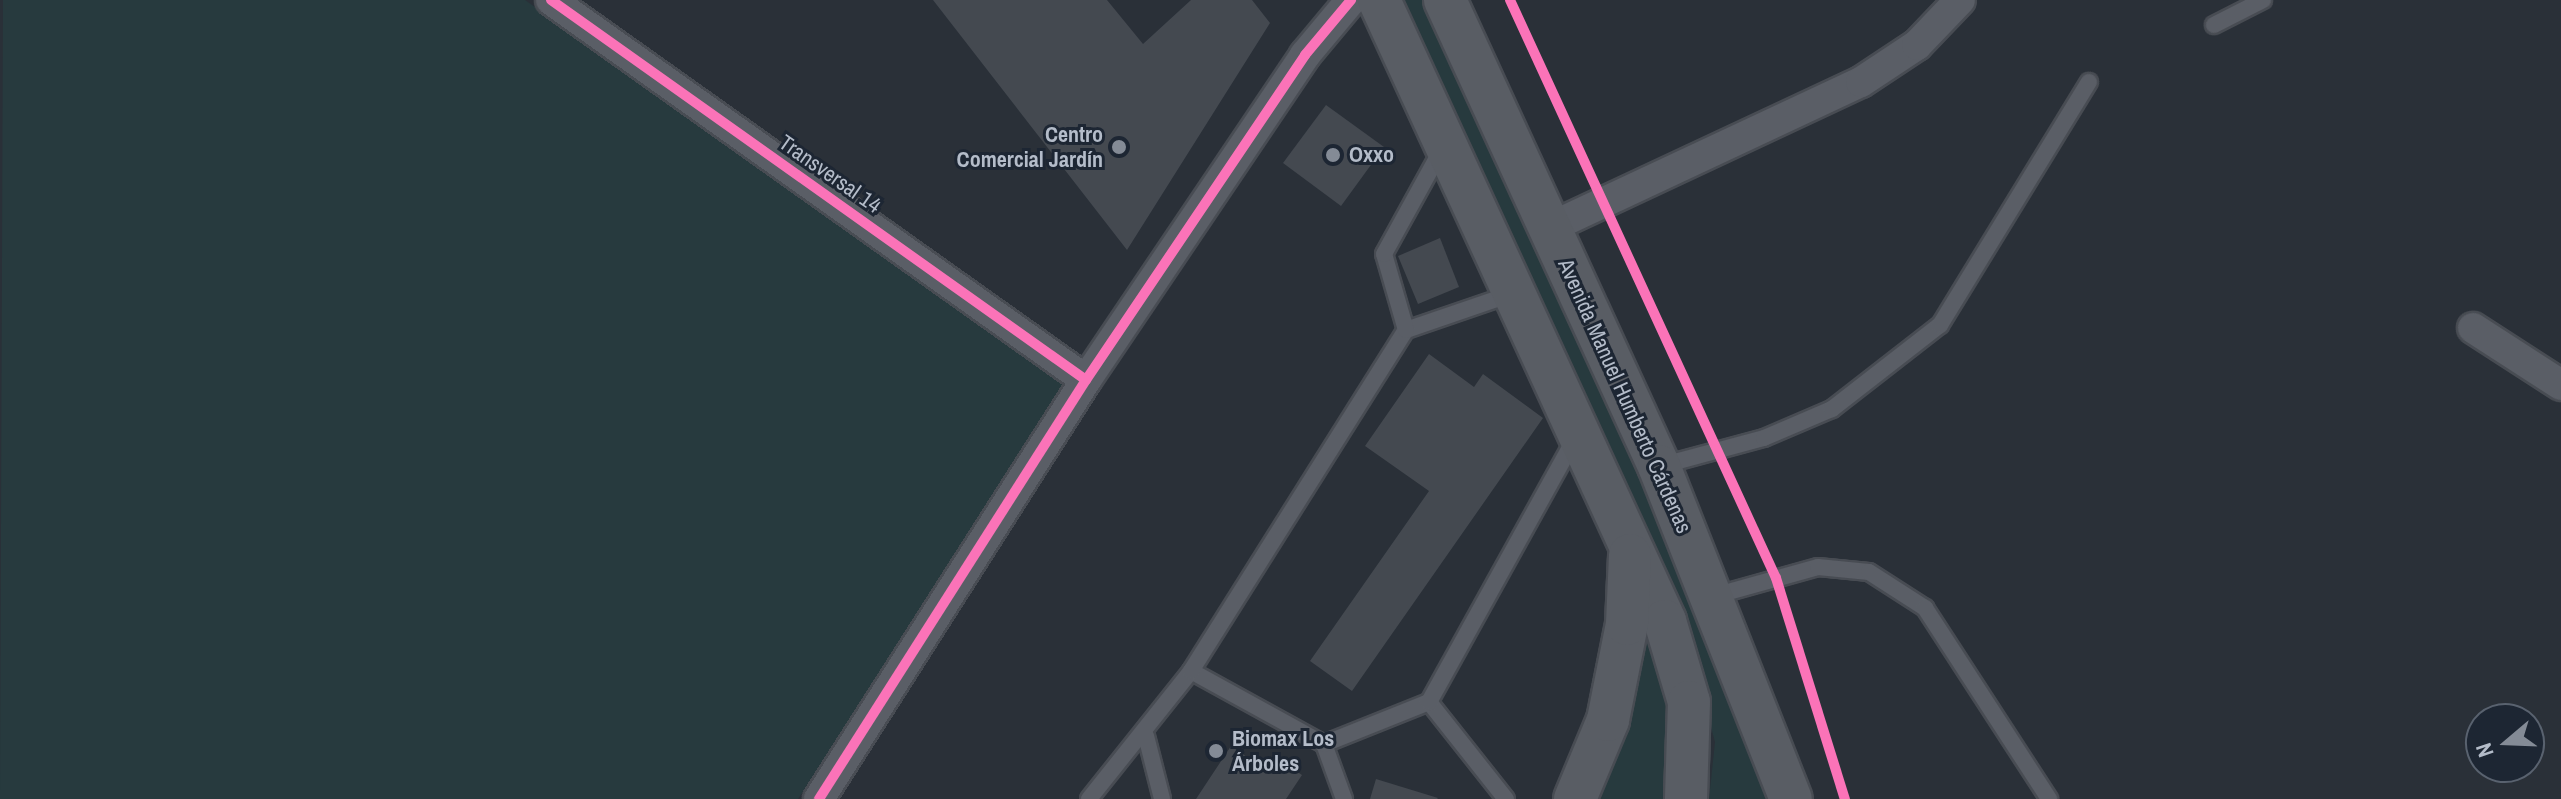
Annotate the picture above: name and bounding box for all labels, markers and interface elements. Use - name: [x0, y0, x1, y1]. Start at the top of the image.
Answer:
- place label: Centro Comercial Jardín: [957, 121, 1103, 172]
- street label: Transversal 14: [774, 129, 886, 219]
- marker: Centro Comercial Jardín: [1110, 138, 1128, 156]
- place label: Oxxo: [1349, 142, 1394, 168]
- marker: Oxxo: [1324, 146, 1342, 164]
- street label: Avenida Manuel Humberto Cárdenas: [1552, 255, 1698, 537]
- north arrow: [2465, 703, 2545, 783]
- place label: Biomax Los Árboles: [1232, 725, 1334, 776]
- text: N: [2468, 739, 2501, 761]
- marker: Biomax Los Árboles: [1207, 742, 1225, 760]

